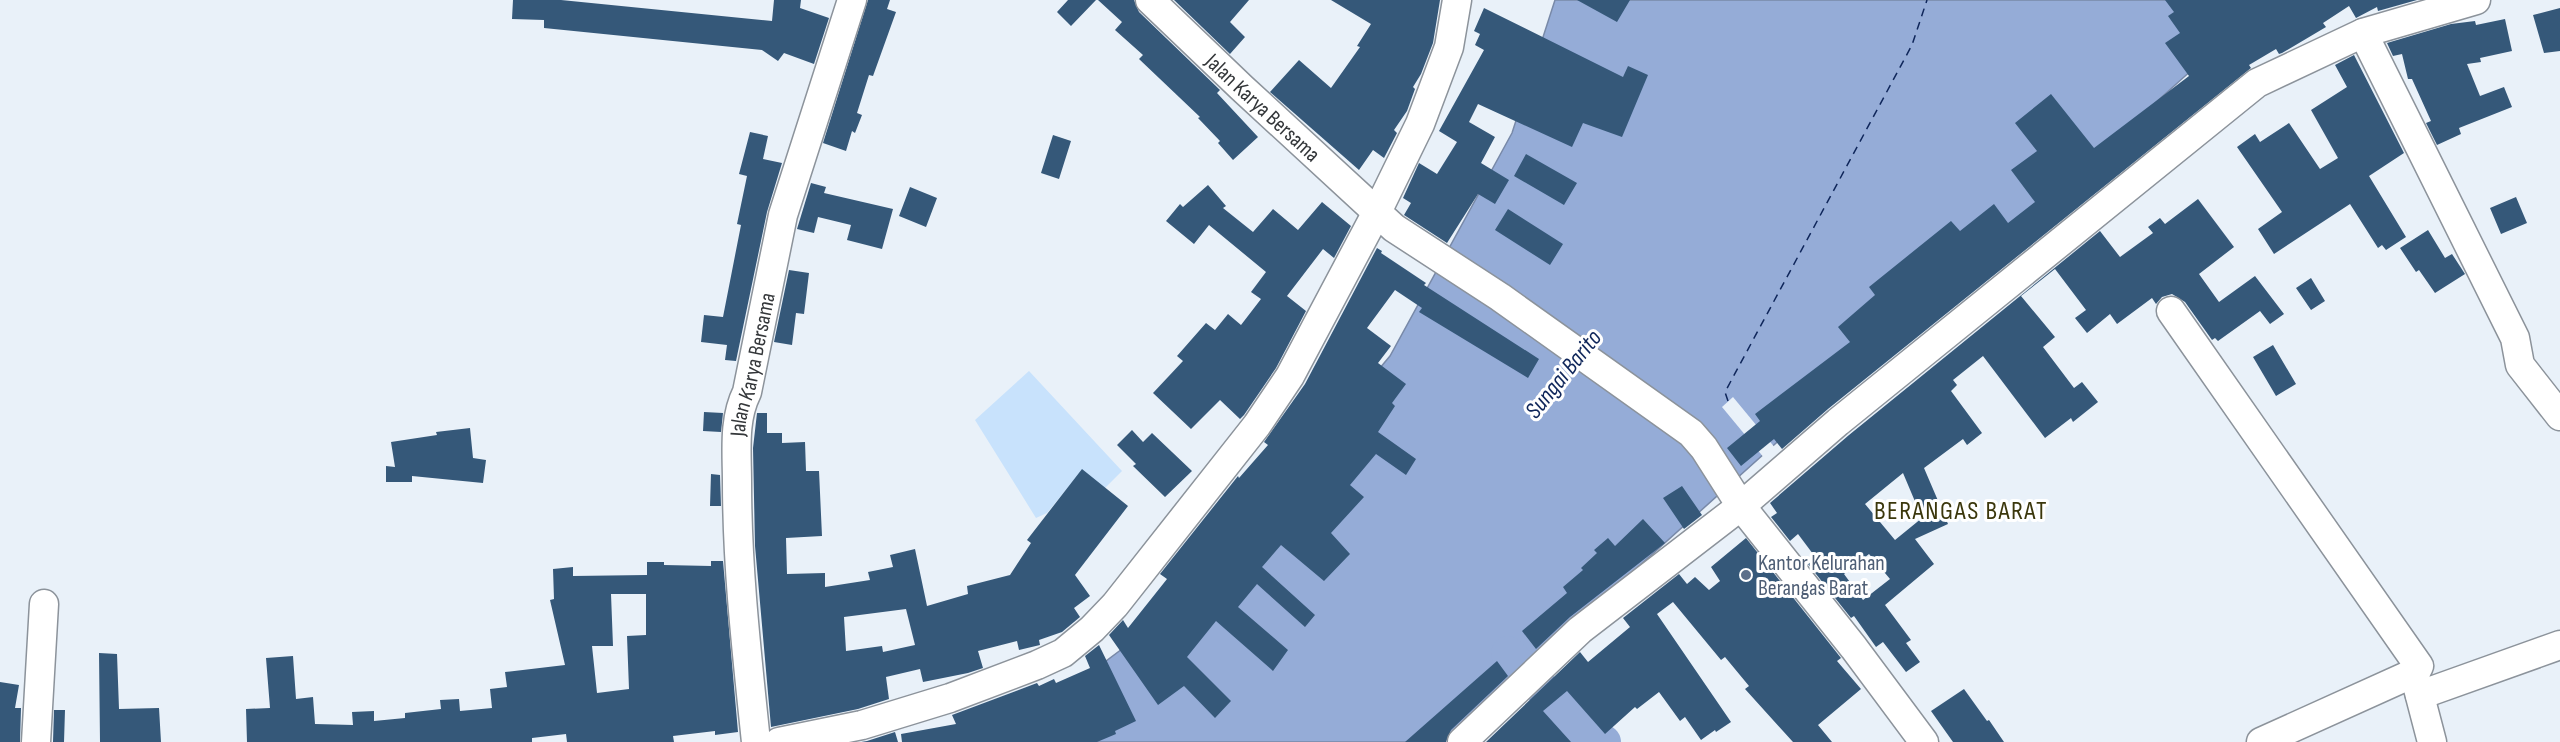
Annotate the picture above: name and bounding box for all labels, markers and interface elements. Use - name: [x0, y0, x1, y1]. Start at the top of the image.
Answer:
- street label: Jalan Karya Bersama: [1199, 48, 1325, 168]
- street label: Jalan Karya Bersama: [725, 290, 782, 438]
- water label: Sungai Barito: [1519, 324, 1608, 424]
- district label: BERANGAS BARAT: [1874, 496, 2048, 527]
- place label: Kantor Kelurahan Berangas Barat: [1758, 550, 1885, 602]
- marker: Kantor Kelurahan Berangas Barat: [1739, 568, 1753, 582]

